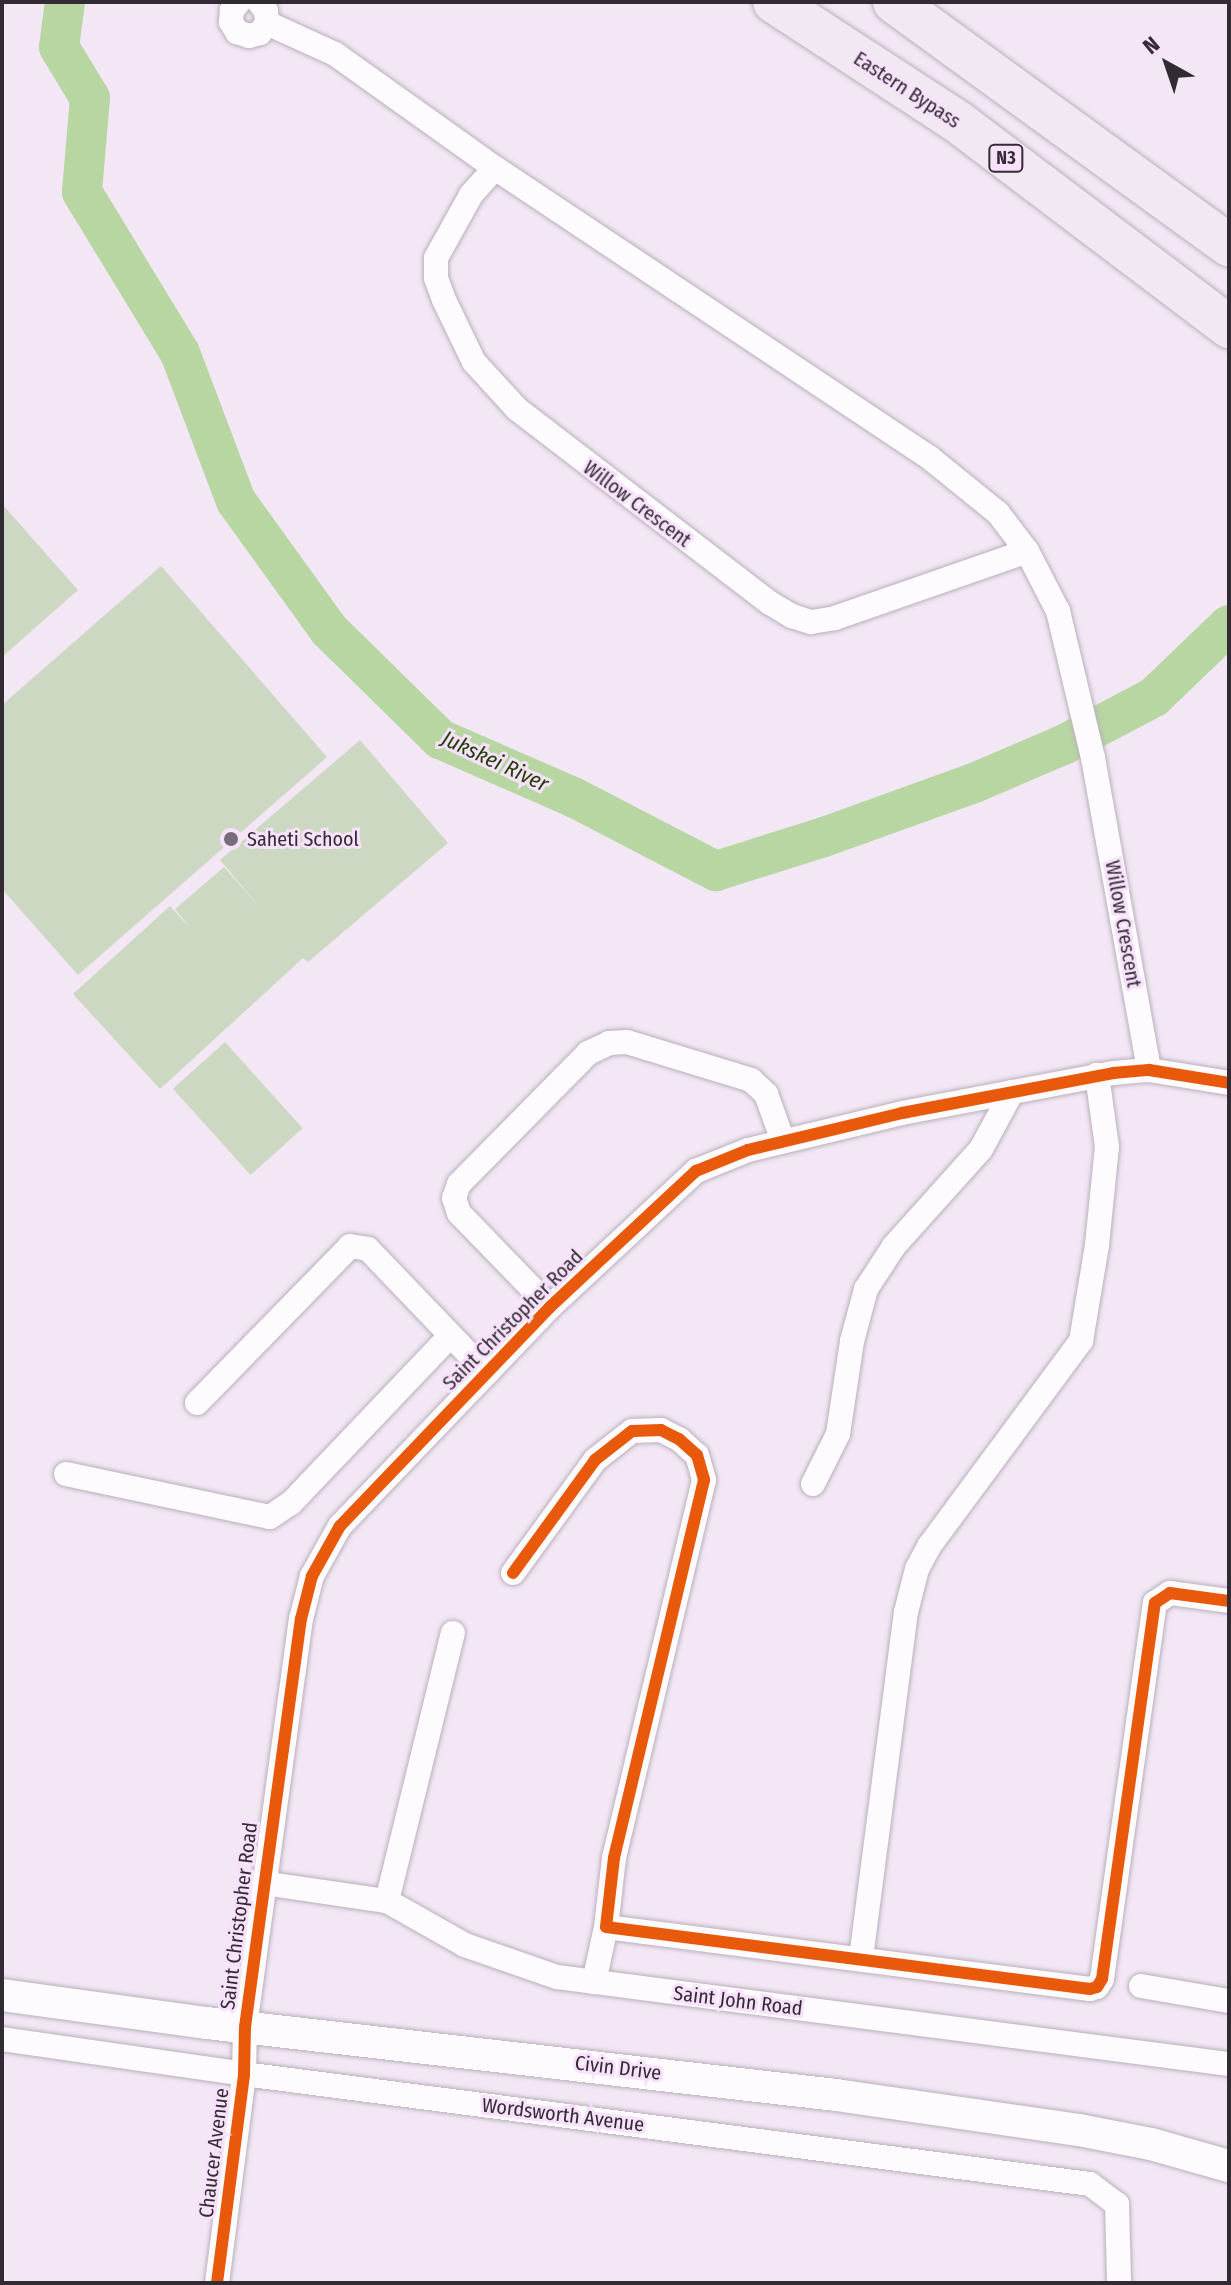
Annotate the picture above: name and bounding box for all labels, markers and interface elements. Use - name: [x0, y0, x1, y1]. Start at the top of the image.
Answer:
- north arrow: [1127, 24, 1207, 104]
- text: N: [1138, 31, 1165, 60]
- street label: Eastern Bypass: [849, 47, 965, 133]
- road number: N3: [988, 144, 1024, 172]
- street label: Willow Crescent: [578, 456, 696, 552]
- water label: Jukskei River: [437, 725, 553, 797]
- place label: Saheti School: [247, 827, 359, 851]
- marker: Saheti School: [222, 830, 240, 848]
- street label: Willow Crescent: [1100, 859, 1146, 989]
- street label: Saint Christopher Road: [438, 1245, 588, 1395]
- street label: Saint Christopher Road: [216, 1821, 262, 2011]
- street label: Saint John Road: [672, 1981, 804, 2021]
- street label: Civin Drive: [574, 2051, 662, 2085]
- street label: Chaucer Avenue: [194, 2087, 234, 2219]
- street label: Wordsworth Avenue: [480, 2093, 646, 2137]

